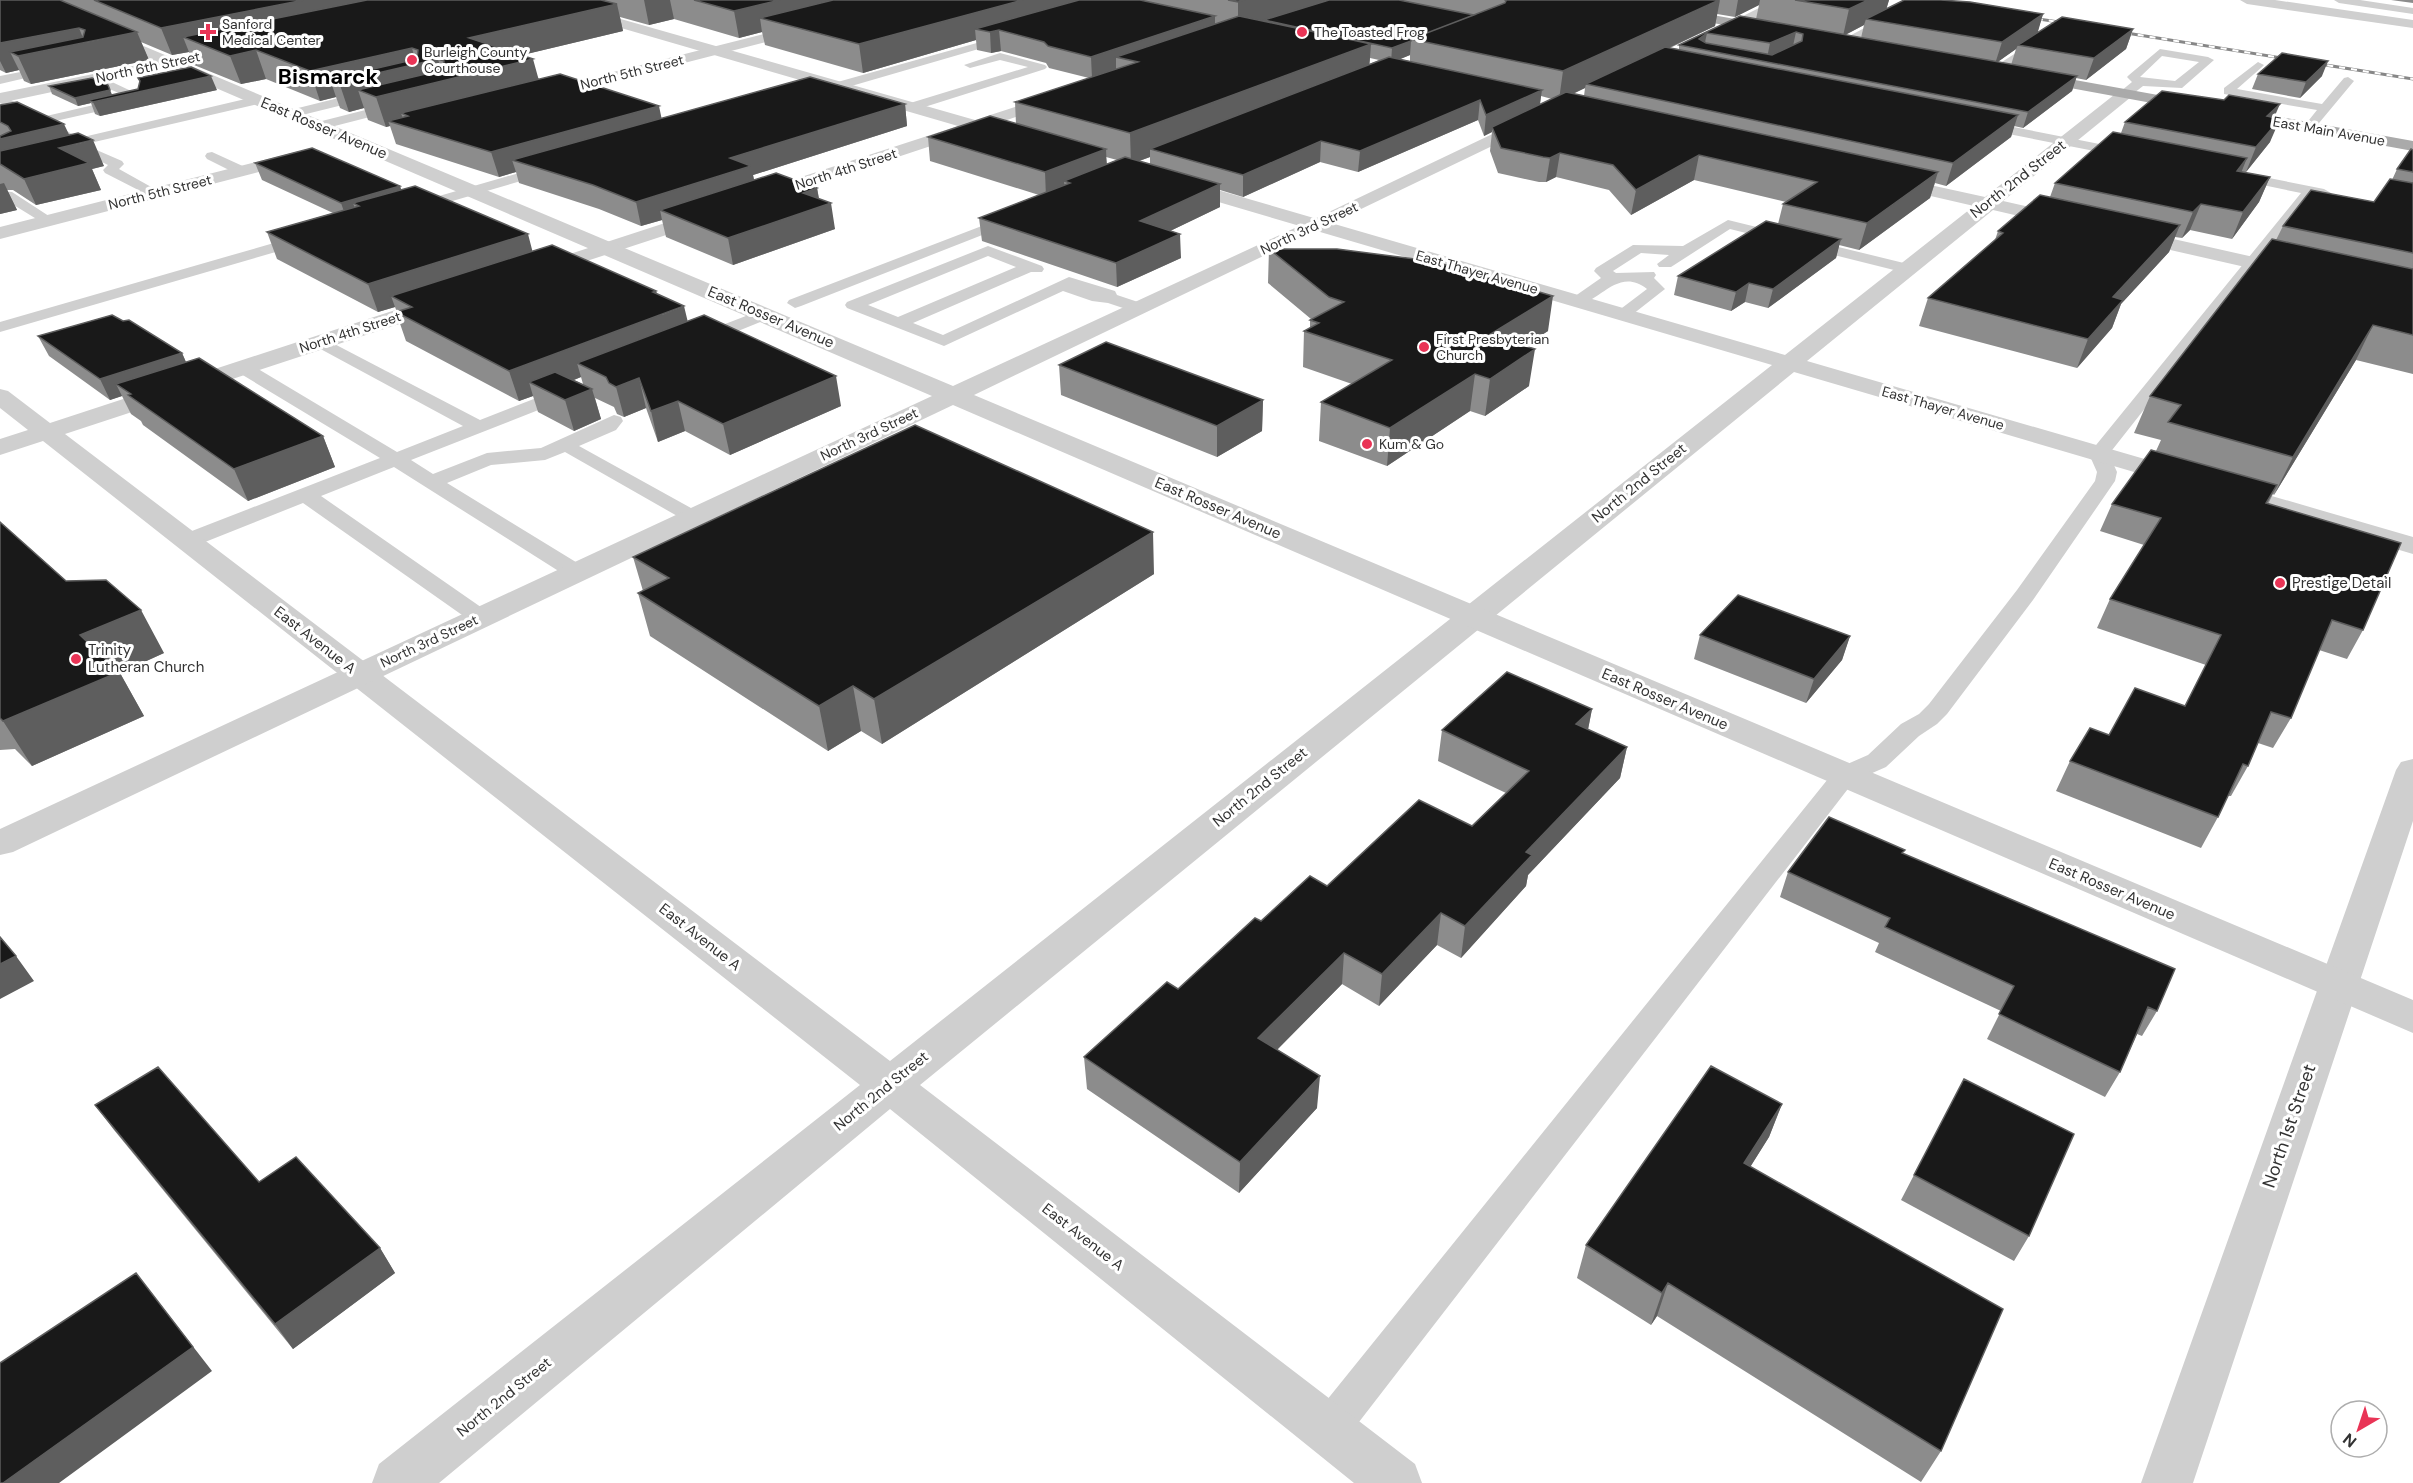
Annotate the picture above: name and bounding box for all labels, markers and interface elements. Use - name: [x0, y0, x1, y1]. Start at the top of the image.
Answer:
- place label: Sanford Medical Center: [222, 15, 321, 49]
- marker: Sanford Medical Center: [199, 23, 217, 41]
- place label: The Toasted Frog: [1314, 23, 1425, 41]
- marker: The Toasted Frog: [1295, 25, 1309, 39]
- place label: Burleigh County Courthouse: [424, 43, 528, 77]
- street label: North 6th Street: [94, 47, 202, 87]
- street label: North 5th Street: [578, 50, 686, 94]
- marker: Burleigh County Courthouse: [405, 53, 419, 67]
- district label: Bismarck: [278, 62, 378, 91]
- street label: East Rosser Avenue: [258, 92, 390, 164]
- street label: East Main Avenue: [2272, 112, 2387, 150]
- street label: North 2nd Street: [1966, 135, 2070, 223]
- street label: North 4th Street: [793, 144, 899, 194]
- street label: North 5th Street: [106, 170, 214, 214]
- street label: North 3rd Street: [1257, 197, 1361, 259]
- street label: East Thayer Avenue: [1414, 246, 1540, 298]
- street label: East Rosser Avenue: [705, 281, 837, 353]
- street label: North 4th Street: [297, 307, 403, 357]
- place label: First Presbyterian Church: [1436, 330, 1549, 364]
- marker: First Presbyterian Church: [1417, 340, 1431, 354]
- street label: East Thayer Avenue: [1880, 382, 2006, 434]
- street label: North 3rd Street: [817, 403, 921, 465]
- place label: Kum & Go: [1379, 435, 1444, 453]
- marker: Kum & Go: [1360, 437, 1374, 451]
- street label: North 2nd Street: [1587, 439, 1691, 527]
- street label: East Rosser Avenue: [1152, 472, 1284, 544]
- place label: Prestige Detail: [2292, 573, 2391, 593]
- marker: Prestige Detail: [2273, 576, 2287, 590]
- street label: East Avenue A: [270, 602, 360, 678]
- street label: North 3rd Street: [377, 610, 481, 672]
- place label: Trinity Lutheran Church: [88, 640, 204, 677]
- marker: Trinity Lutheran Church: [69, 652, 83, 666]
- street label: East Rosser Avenue: [1599, 663, 1731, 735]
- street label: North 2nd Street: [1208, 743, 1312, 831]
- street label: East Rosser Avenue: [2046, 853, 2178, 925]
- street label: East Avenue A: [655, 899, 745, 975]
- street label: North 2nd Street: [829, 1047, 933, 1135]
- street label: North 1st Street: [2257, 1061, 2321, 1191]
- street label: East Avenue A: [1038, 1199, 1128, 1275]
- street label: North 2nd Street: [452, 1353, 556, 1441]
- north arrow: [2329, 1399, 2389, 1459]
- text: N: [2339, 1428, 2361, 1452]

